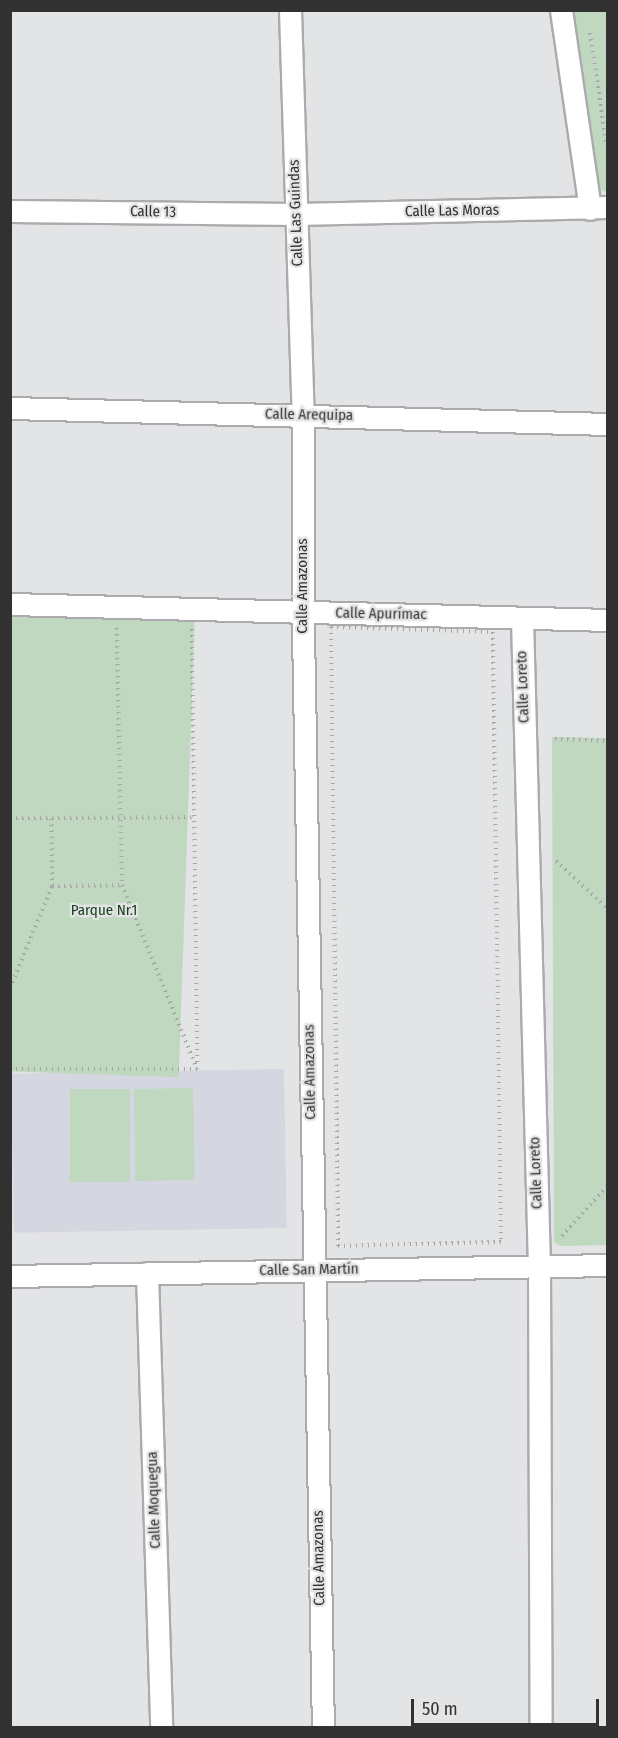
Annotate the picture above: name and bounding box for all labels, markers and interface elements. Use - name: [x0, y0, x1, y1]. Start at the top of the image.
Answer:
- street label: Calle Las Guindas: [285, 159, 307, 267]
- street label: Calle Las Moras: [405, 201, 499, 221]
- street label: Calle 13: [130, 203, 176, 221]
- street label: Calle Arequipa: [265, 405, 353, 425]
- street label: Calle Amazonas: [294, 538, 312, 634]
- street label: Calle Apurímac: [335, 604, 427, 624]
- street label: Calle Loreto: [513, 650, 533, 724]
- park label: Parque Nr.1: [71, 902, 137, 920]
- street label: Calle Amazonas: [300, 1024, 320, 1120]
- street label: Calle Loreto: [526, 1136, 546, 1210]
- street label: Calle San Martín: [259, 1260, 359, 1280]
- street label: Calle Moquegua: [143, 1451, 165, 1549]
- street label: Calle Amazonas: [309, 1510, 329, 1606]
- scale bar: [414, 1687, 602, 1725]
- text: 50 m: [422, 1698, 458, 1720]

